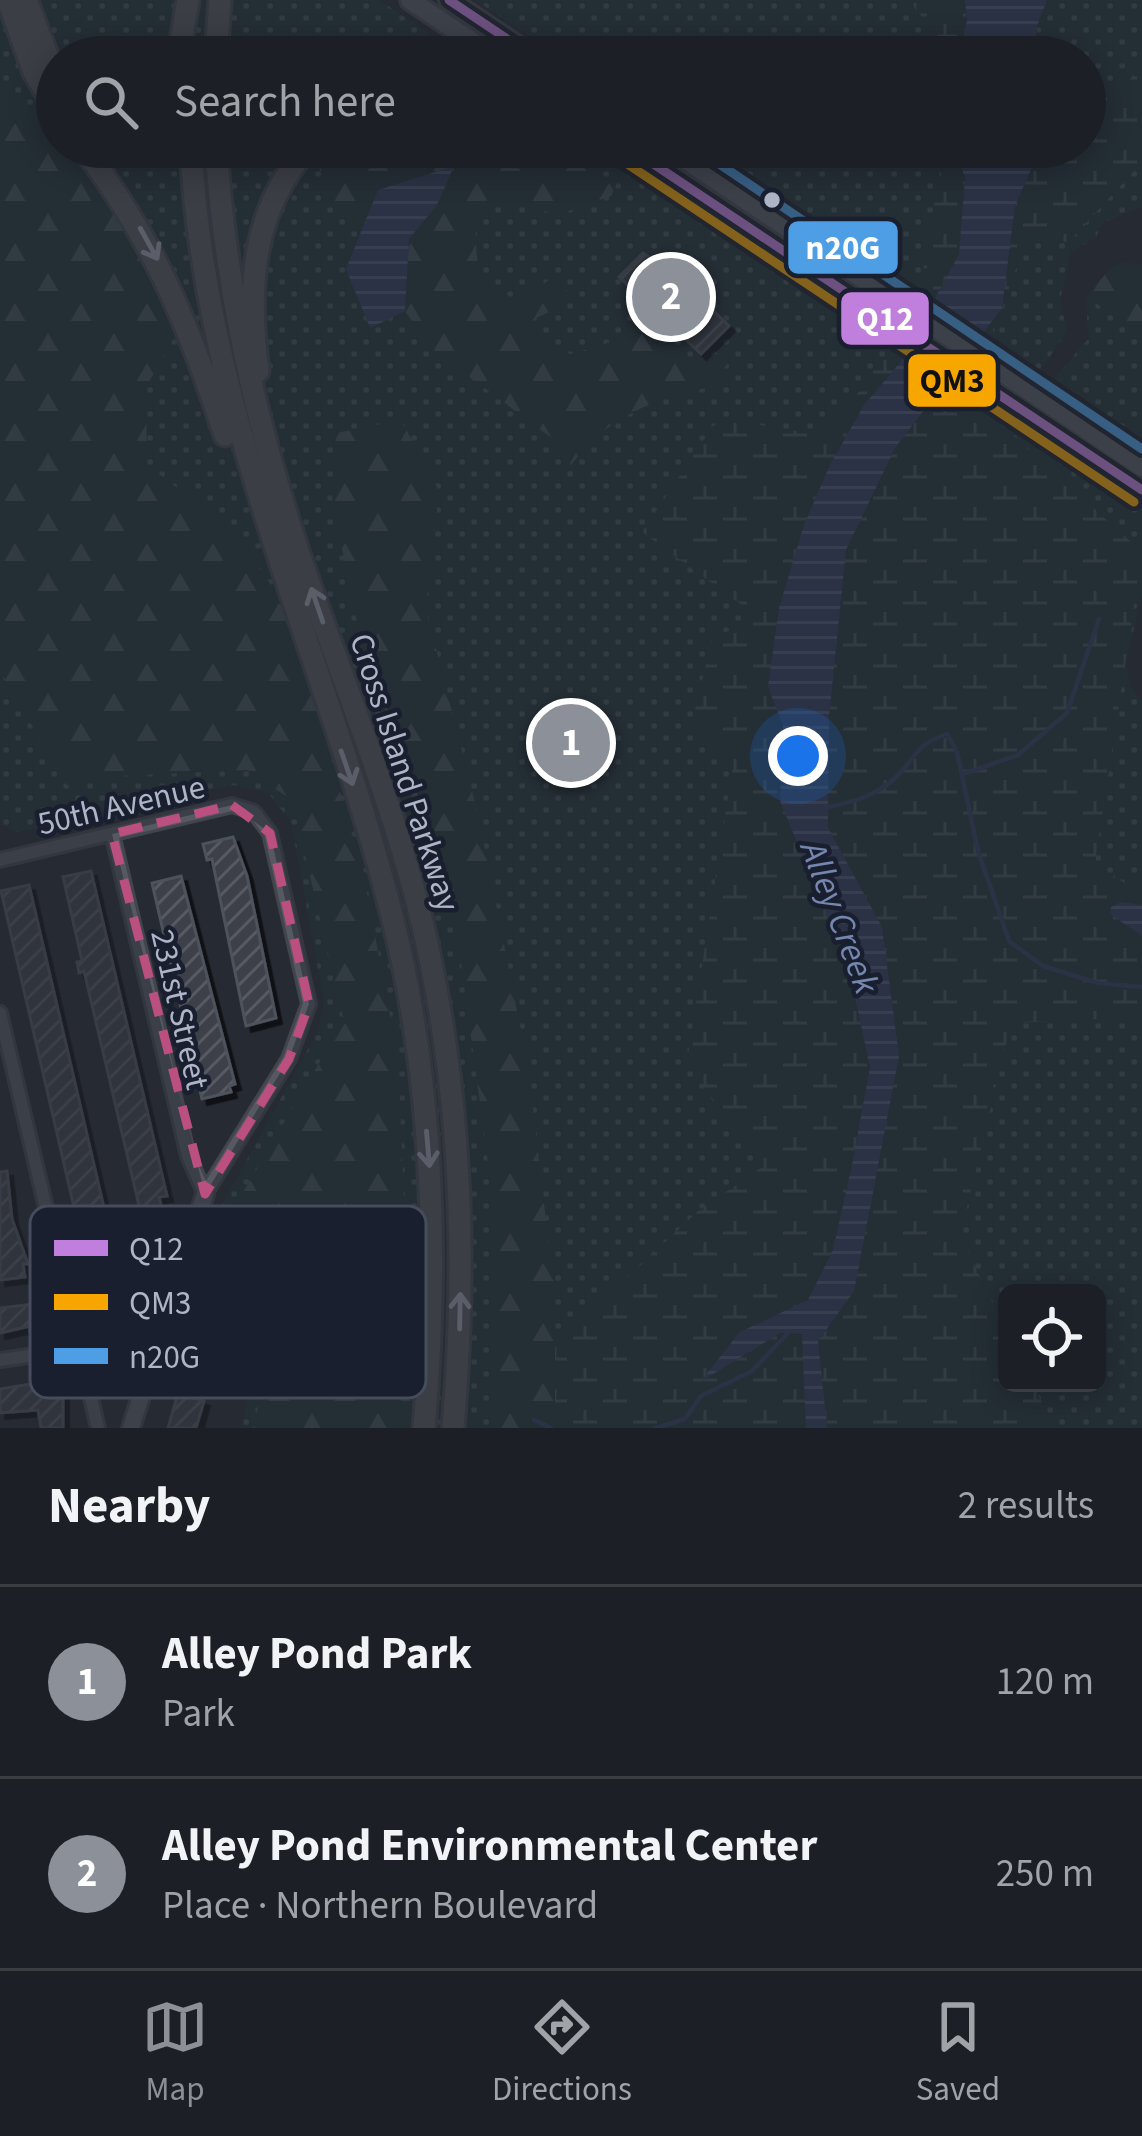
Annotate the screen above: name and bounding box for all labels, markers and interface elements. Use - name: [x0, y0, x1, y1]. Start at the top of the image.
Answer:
- search box: [36, 36, 1106, 168]
- icon: search: [78, 69, 144, 135]
- text: Search here: [174, 70, 396, 134]
- unlabelled marker: [761, 189, 783, 211]
- line badge: n20G: [786, 219, 900, 276]
- one-way arrow: [138, 225, 161, 260]
- text: n20G: [806, 225, 880, 272]
- pin: 2: [632, 252, 710, 342]
- line badge: Q12: [839, 290, 931, 347]
- text: Q12: [856, 296, 914, 343]
- line badge: QM3: [906, 352, 998, 409]
- text: QM3: [919, 358, 985, 405]
- one-way arrow: [305, 587, 326, 624]
- street label: Cross Island Parkway: [337, 627, 472, 918]
- pin: 1: [532, 698, 610, 788]
- your location: [768, 726, 828, 786]
- one-way arrow: [337, 749, 359, 787]
- street label: 50th Avenue: [33, 763, 210, 848]
- water label: Alley Creek: [786, 832, 892, 1002]
- street label: 231st Street: [138, 925, 221, 1094]
- one-way arrow: [417, 1128, 440, 1167]
- legend: [30, 1206, 426, 1398]
- text: Q12: [129, 1226, 184, 1273]
- text: QM3: [129, 1280, 191, 1327]
- map controls: [998, 1284, 1106, 1392]
- button: locate: [998, 1284, 1106, 1392]
- one-way arrow: [449, 1292, 472, 1331]
- text: n20G: [129, 1334, 200, 1381]
- text: Nearby: [48, 1470, 210, 1542]
- text: 2 results: [958, 1478, 1094, 1534]
- text: Alley Pond Park: [162, 1622, 472, 1686]
- text: 1: [77, 1654, 97, 1710]
- text: 120 m: [996, 1654, 1094, 1710]
- text: Park: [162, 1686, 235, 1742]
- text: Alley Pond Environmental Center: [162, 1814, 817, 1878]
- text: 2: [77, 1846, 97, 1902]
- text: 250 m: [996, 1846, 1094, 1902]
- text: Place · Northern Boulevard: [162, 1878, 598, 1934]
- tab: Map: [142, 1994, 208, 2113]
- tab: Directions: [492, 1994, 632, 2113]
- tab: Saved: [916, 1994, 1000, 2113]

